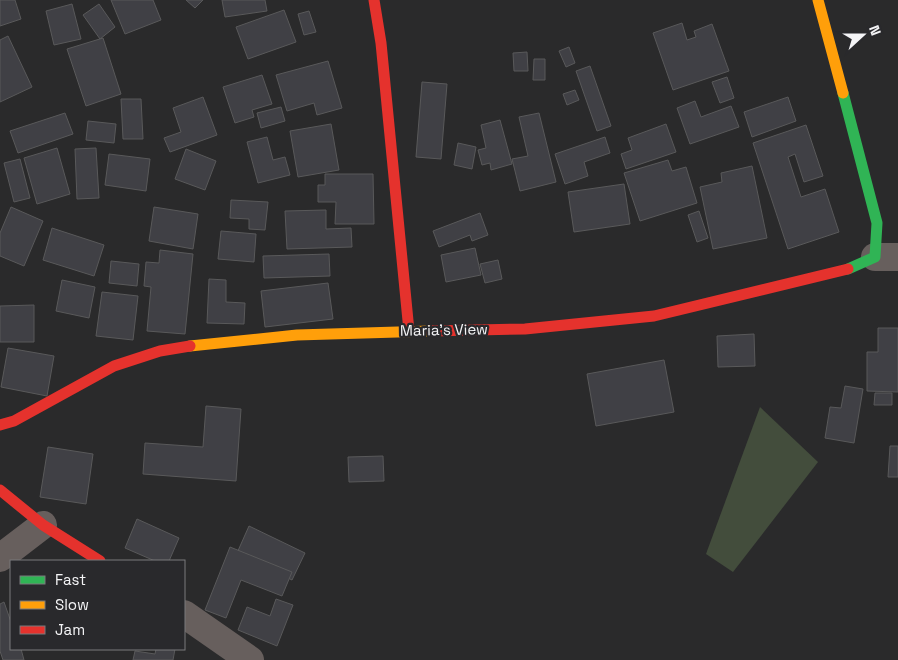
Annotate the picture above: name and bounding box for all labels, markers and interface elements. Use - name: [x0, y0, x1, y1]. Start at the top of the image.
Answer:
- north arrow: [838, 10, 888, 60]
- text: N: [865, 23, 885, 38]
- street label: Maria's View: [400, 319, 488, 340]
- legend: [10, 560, 185, 650]
- text: Fast: [55, 570, 86, 589]
- text: Slow: [55, 595, 89, 614]
- text: Jam: [55, 620, 85, 639]

